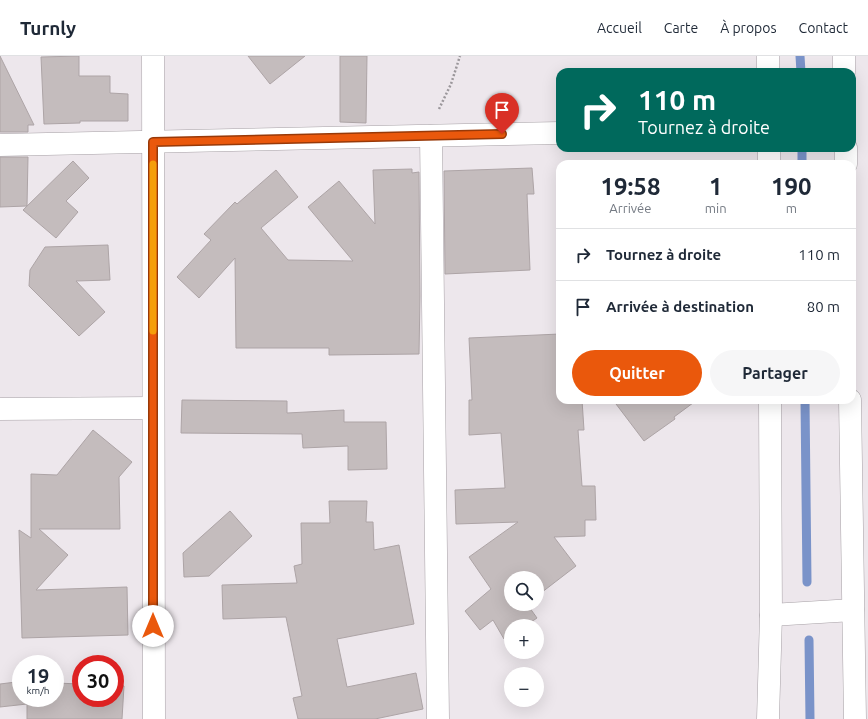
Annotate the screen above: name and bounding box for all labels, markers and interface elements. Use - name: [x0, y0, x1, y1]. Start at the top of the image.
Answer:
- text: Turnly: [20, 17, 76, 39]
- text: Accueil: [597, 20, 642, 36]
- text: Carte: [664, 20, 698, 36]
- text: À propos: [720, 20, 777, 36]
- text: Contact: [799, 20, 848, 36]
- icon: right: [572, 84, 624, 136]
- text: 110 m: [638, 84, 716, 115]
- pin: [485, 93, 519, 134]
- icon: arrive: [491, 99, 513, 121]
- text: Tournez à droite: [638, 117, 770, 137]
- text: 19:58: [600, 173, 660, 200]
- text: 1: [709, 173, 722, 200]
- text: 190: [771, 173, 812, 200]
- text: Arrivée: [609, 201, 651, 215]
- text: min: [705, 201, 727, 215]
- text: m: [786, 201, 797, 215]
- icon: right: [572, 244, 594, 266]
- text: Tournez à droite: [606, 246, 721, 263]
- text: 110 m: [798, 246, 840, 263]
- icon: arrive: [572, 296, 594, 318]
- text: Arrivée à destination: [606, 298, 754, 315]
- text: 80 m: [807, 298, 840, 315]
- button: Quitter: [572, 350, 702, 396]
- button: Partager: [710, 350, 840, 396]
- map controls: [504, 571, 544, 707]
- button: search: [504, 571, 544, 611]
- position arrow: [132, 605, 174, 647]
- button: +: [504, 619, 544, 659]
- speed limit sign: 30: [72, 655, 124, 707]
- text: 19: [27, 664, 49, 687]
- button: −: [504, 667, 544, 707]
- text: km/h: [26, 685, 50, 696]

